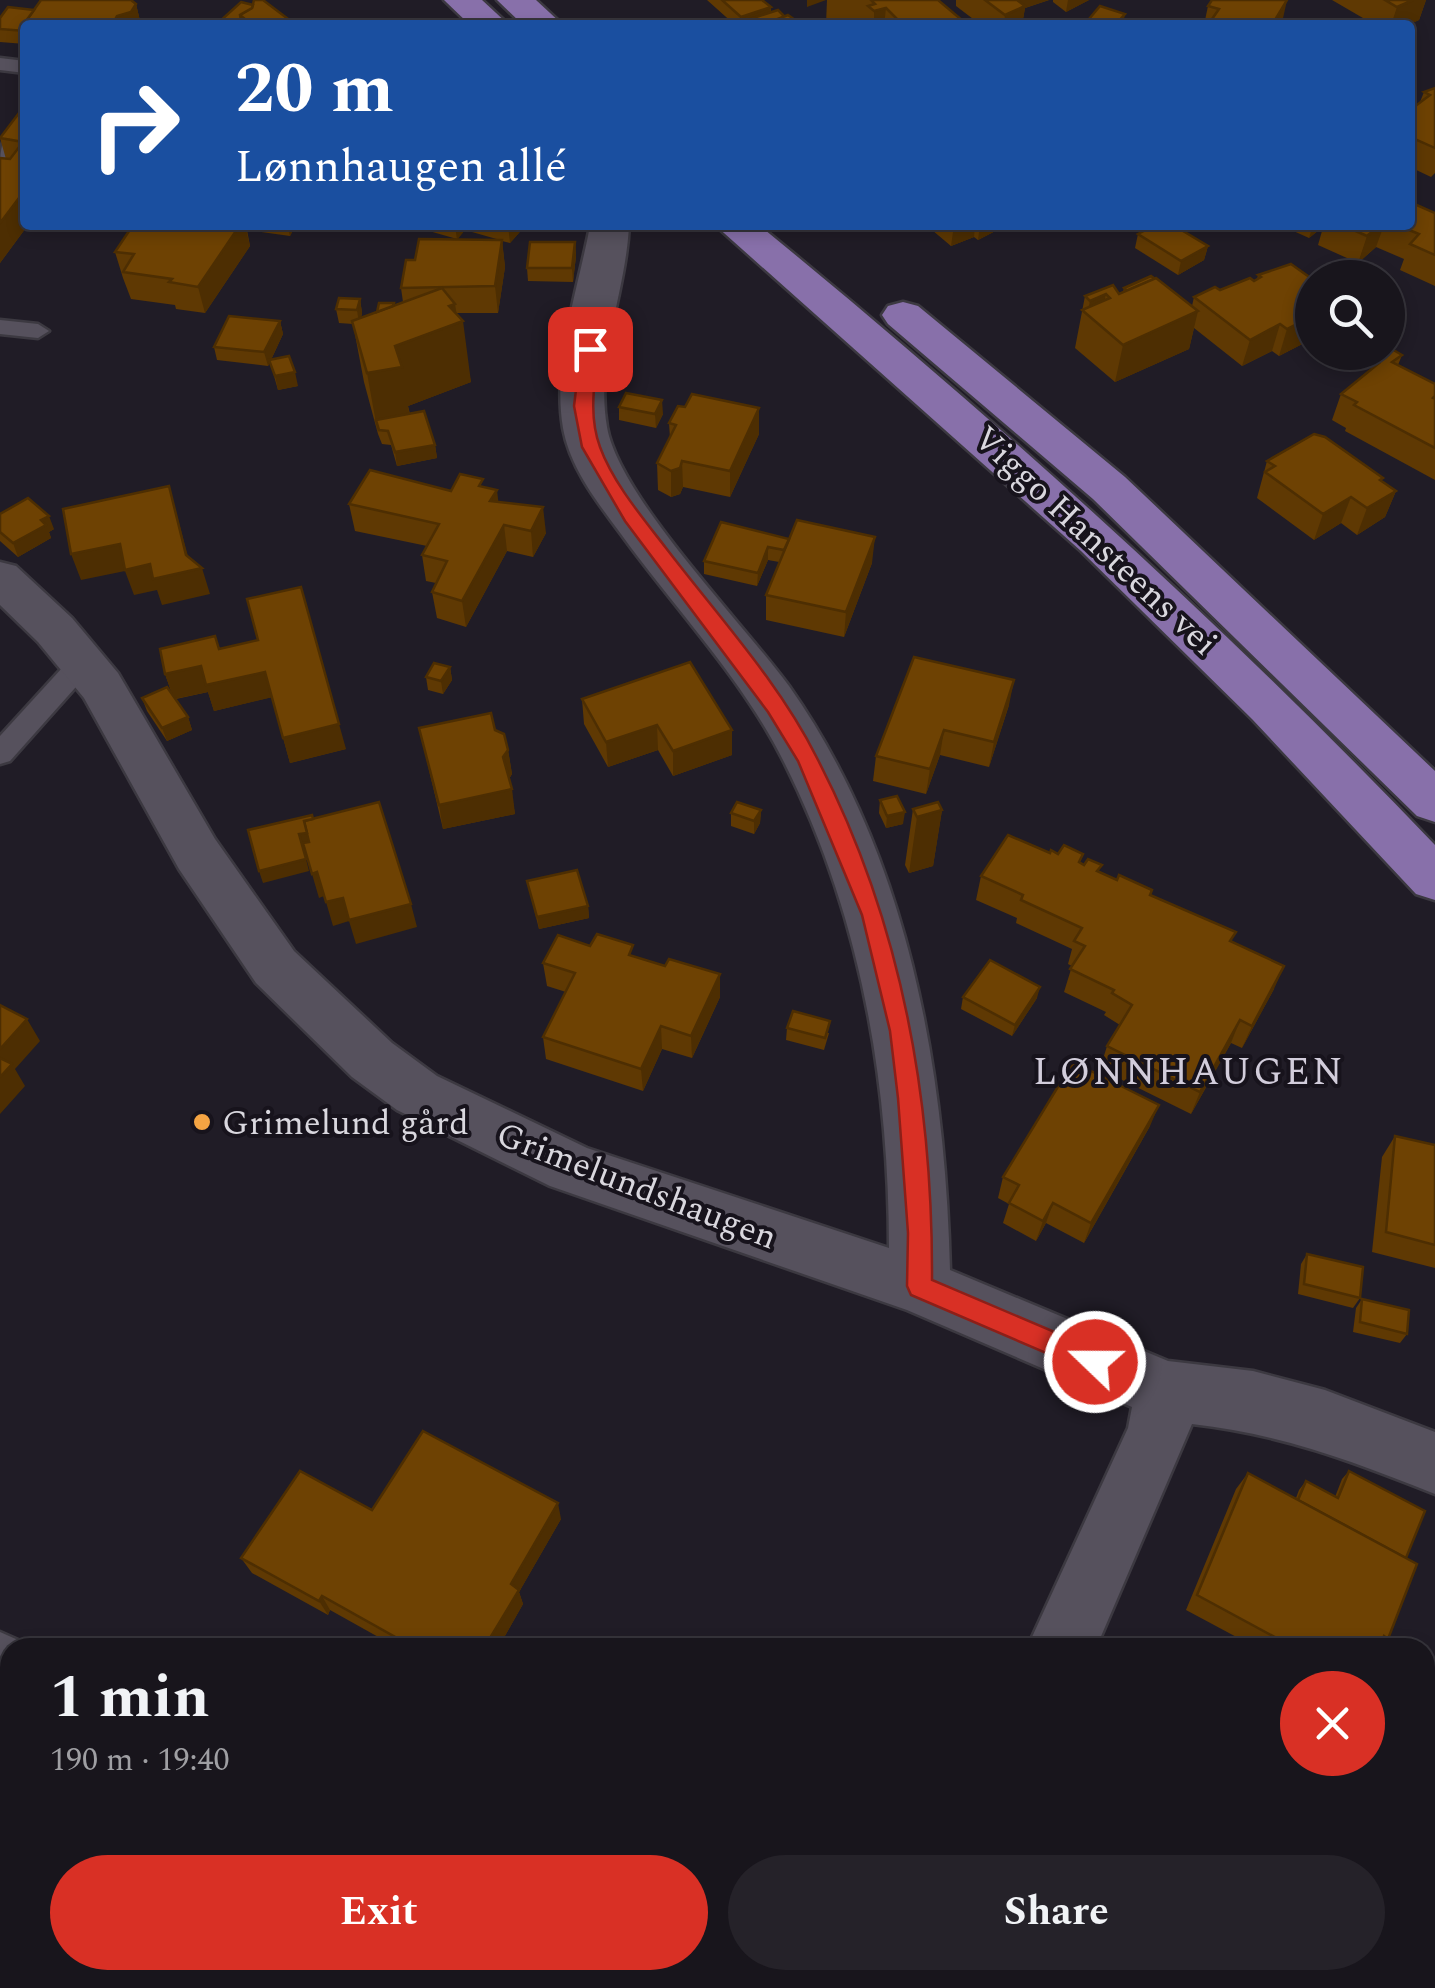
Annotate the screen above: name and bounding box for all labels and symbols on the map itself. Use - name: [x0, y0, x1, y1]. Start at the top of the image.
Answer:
- pin: [548, 307, 633, 392]
- street label: Viggo Hansteens vei: [961, 413, 1229, 669]
- district label: LØNNHAUGEN: [1033, 1044, 1345, 1102]
- place label: Grimelund gård: [222, 1097, 469, 1150]
- street label: Grimelundshaugen: [488, 1108, 784, 1264]
- marker: Grimelund gård: [191, 1111, 213, 1133]
- position arrow: [1043, 1310, 1147, 1414]

